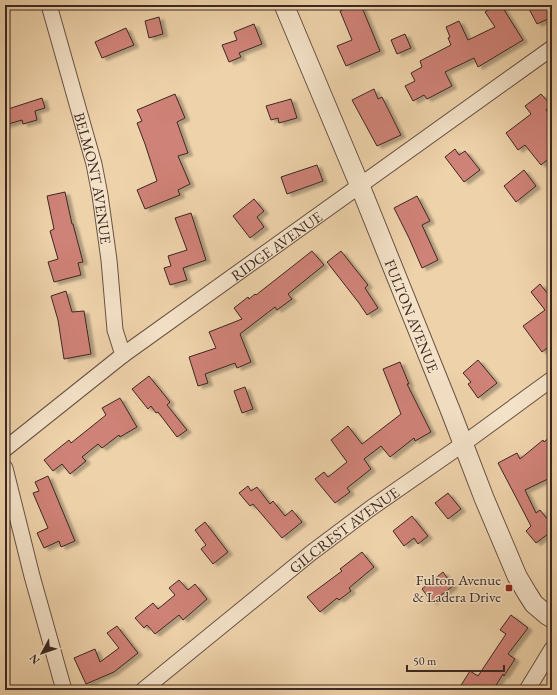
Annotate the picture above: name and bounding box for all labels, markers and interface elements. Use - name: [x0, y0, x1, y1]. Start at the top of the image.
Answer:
- street label: BELMONT AVENUE: [70, 110, 116, 246]
- street label: RIDGE AVENUE: [227, 206, 326, 285]
- street label: FULTON AVENUE: [381, 256, 444, 375]
- street label: GILCREST AVENUE: [285, 482, 403, 577]
- place label: Fulton Avenue & Ladera Drive: [412, 570, 501, 606]
- marker: Fulton Avenue & Ladera Drive: [504, 583, 514, 593]
- north arrow: [22, 633, 62, 673]
- scale bar: [407, 647, 504, 673]
- text: N: [26, 651, 43, 667]
- text: 50 m: [413, 653, 437, 669]

